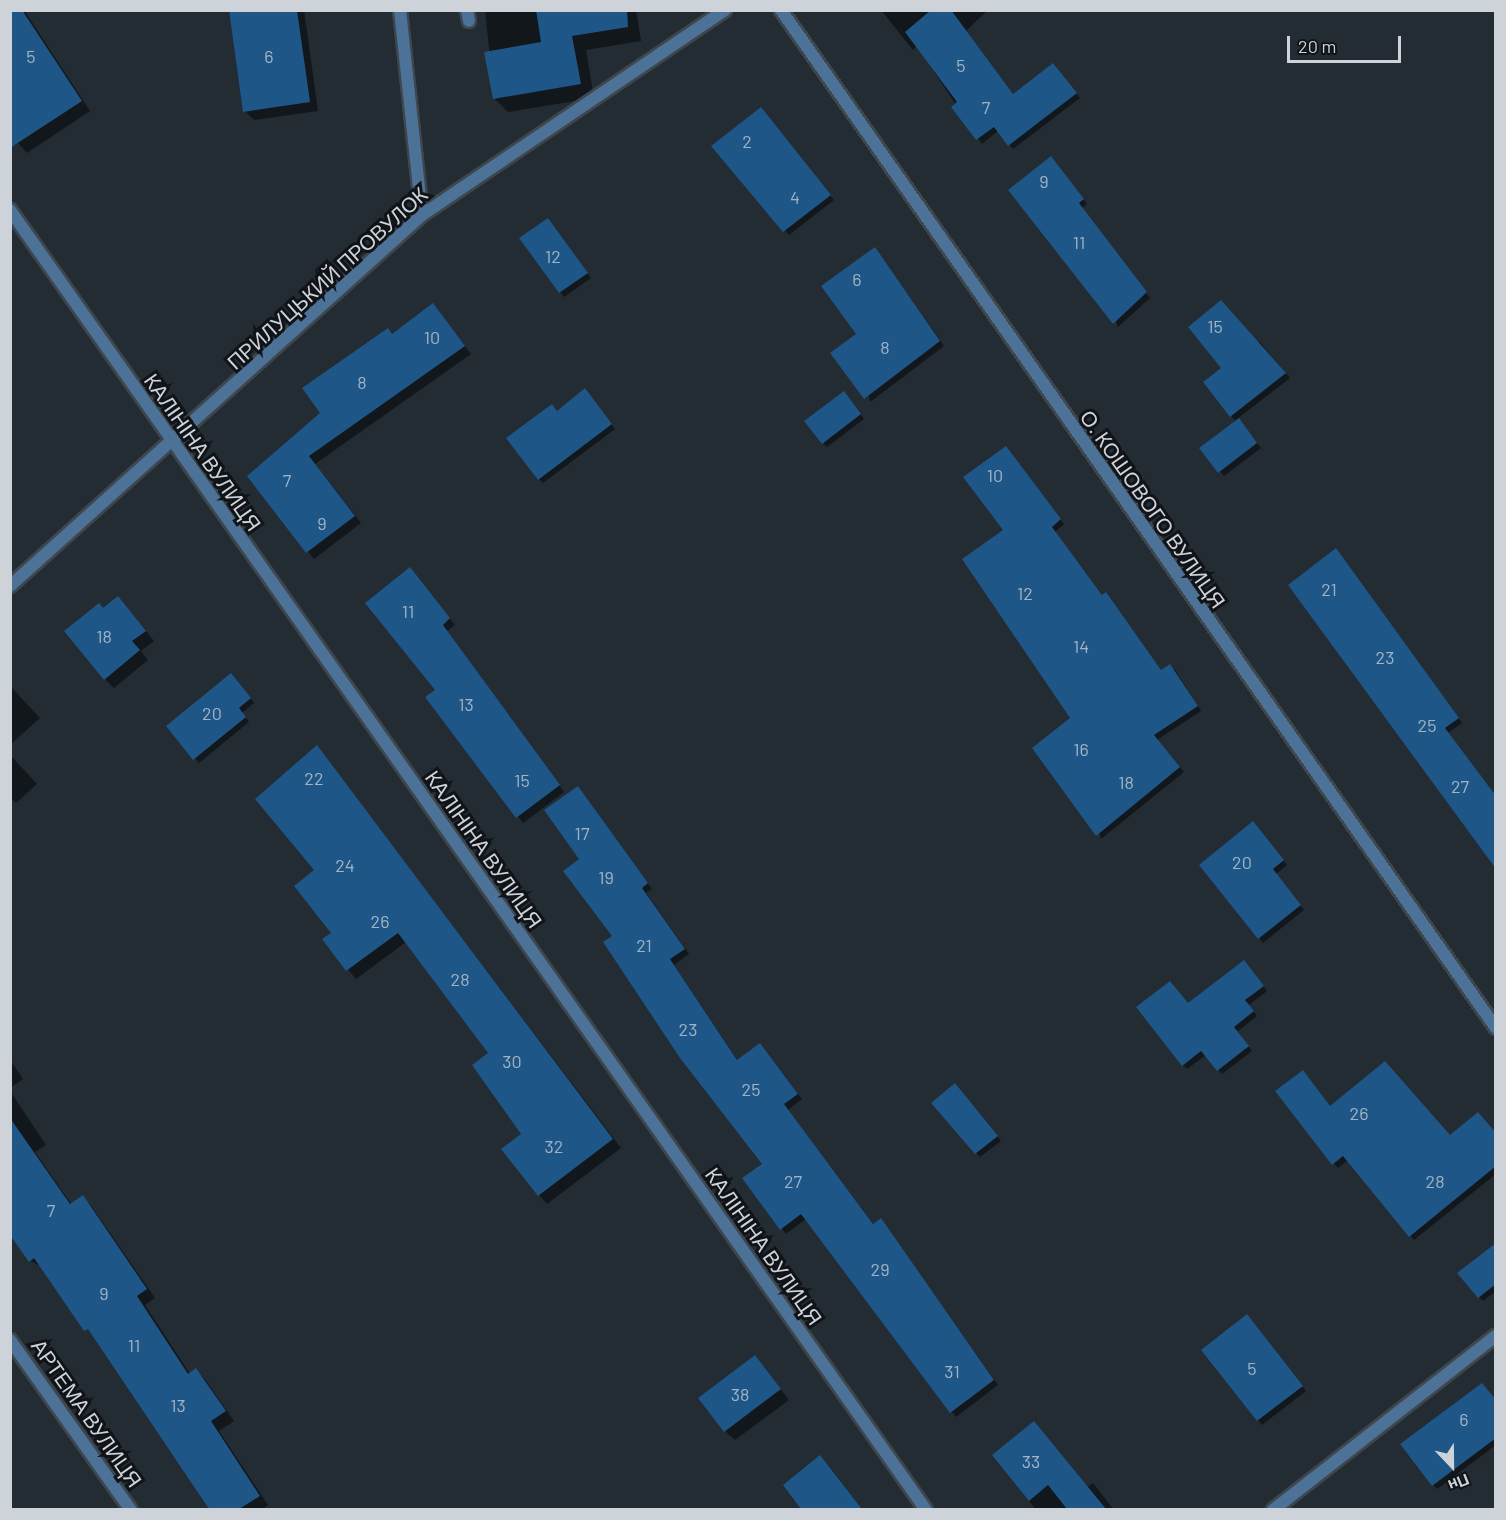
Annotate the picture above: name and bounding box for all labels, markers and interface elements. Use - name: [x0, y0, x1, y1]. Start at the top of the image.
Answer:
- scale bar: [1290, 24, 1404, 62]
- text: 20 m: [1298, 35, 1336, 57]
- house number: 5: [26, 45, 36, 67]
- house number: 6: [264, 45, 274, 67]
- house number: 5: [956, 54, 966, 76]
- house number: 7: [982, 96, 990, 118]
- house number: 2: [742, 130, 752, 152]
- house number: 9: [1039, 170, 1049, 192]
- street label: ПРИЛУЦЬКИЙ ПРОВУЛОК: [222, 181, 432, 375]
- house number: 4: [790, 186, 800, 208]
- house number: 11: [1073, 231, 1085, 253]
- house number: 12: [545, 245, 561, 267]
- house number: 6: [852, 268, 862, 290]
- house number: 15: [1207, 315, 1223, 337]
- house number: 10: [424, 326, 440, 348]
- house number: 8: [880, 336, 890, 358]
- street label: КАЛІНІНА ВУЛИЦЯ: [139, 369, 267, 535]
- house number: 8: [357, 371, 367, 393]
- street label: О. КОШОВОГО ВУЛИЦЯ: [1075, 405, 1231, 613]
- house number: 10: [987, 464, 1003, 486]
- house number: 7: [283, 469, 291, 491]
- house number: 9: [317, 512, 327, 534]
- house number: 21: [1321, 578, 1337, 600]
- house number: 12: [1017, 582, 1033, 604]
- house number: 11: [402, 600, 414, 622]
- house number: 18: [96, 625, 112, 647]
- house number: 14: [1073, 635, 1089, 657]
- house number: 23: [1376, 646, 1394, 668]
- house number: 13: [458, 693, 474, 715]
- house number: 20: [202, 702, 222, 724]
- house number: 25: [1418, 714, 1436, 736]
- house number: 16: [1073, 738, 1089, 760]
- street label: КАЛІНІНА ВУЛИЦЯ: [420, 766, 548, 932]
- house number: 22: [304, 767, 324, 789]
- house number: 15: [514, 769, 530, 791]
- house number: 18: [1118, 771, 1134, 793]
- house number: 27: [1451, 775, 1469, 797]
- house number: 17: [575, 822, 589, 844]
- house number: 20: [1232, 851, 1252, 873]
- house number: 24: [335, 854, 355, 876]
- house number: 19: [598, 866, 614, 888]
- house number: 26: [371, 910, 389, 932]
- house number: 21: [636, 934, 652, 956]
- house number: 28: [450, 968, 470, 990]
- house number: 23: [679, 1018, 697, 1040]
- house number: 30: [502, 1050, 522, 1072]
- house number: 25: [742, 1078, 760, 1100]
- house number: 26: [1350, 1102, 1368, 1124]
- house number: 32: [545, 1135, 563, 1157]
- street label: КАЛІНІНА ВУЛИЦЯ: [700, 1163, 828, 1329]
- house number: 27: [784, 1170, 802, 1192]
- house number: 28: [1425, 1170, 1445, 1192]
- house number: 7: [47, 1199, 55, 1221]
- house number: 29: [870, 1258, 890, 1280]
- house number: 9: [99, 1282, 109, 1304]
- street label: АРТЕМА ВУЛИЦЯ: [26, 1334, 148, 1492]
- house number: 11: [128, 1334, 140, 1356]
- house number: 5: [1247, 1357, 1257, 1379]
- house number: 31: [944, 1360, 960, 1382]
- house number: 38: [731, 1383, 749, 1405]
- house number: 13: [170, 1394, 186, 1416]
- house number: 6: [1459, 1408, 1469, 1430]
- north arrow: [1422, 1436, 1482, 1496]
- house number: 33: [1022, 1450, 1040, 1472]
- text: Пн: [1446, 1470, 1472, 1496]

